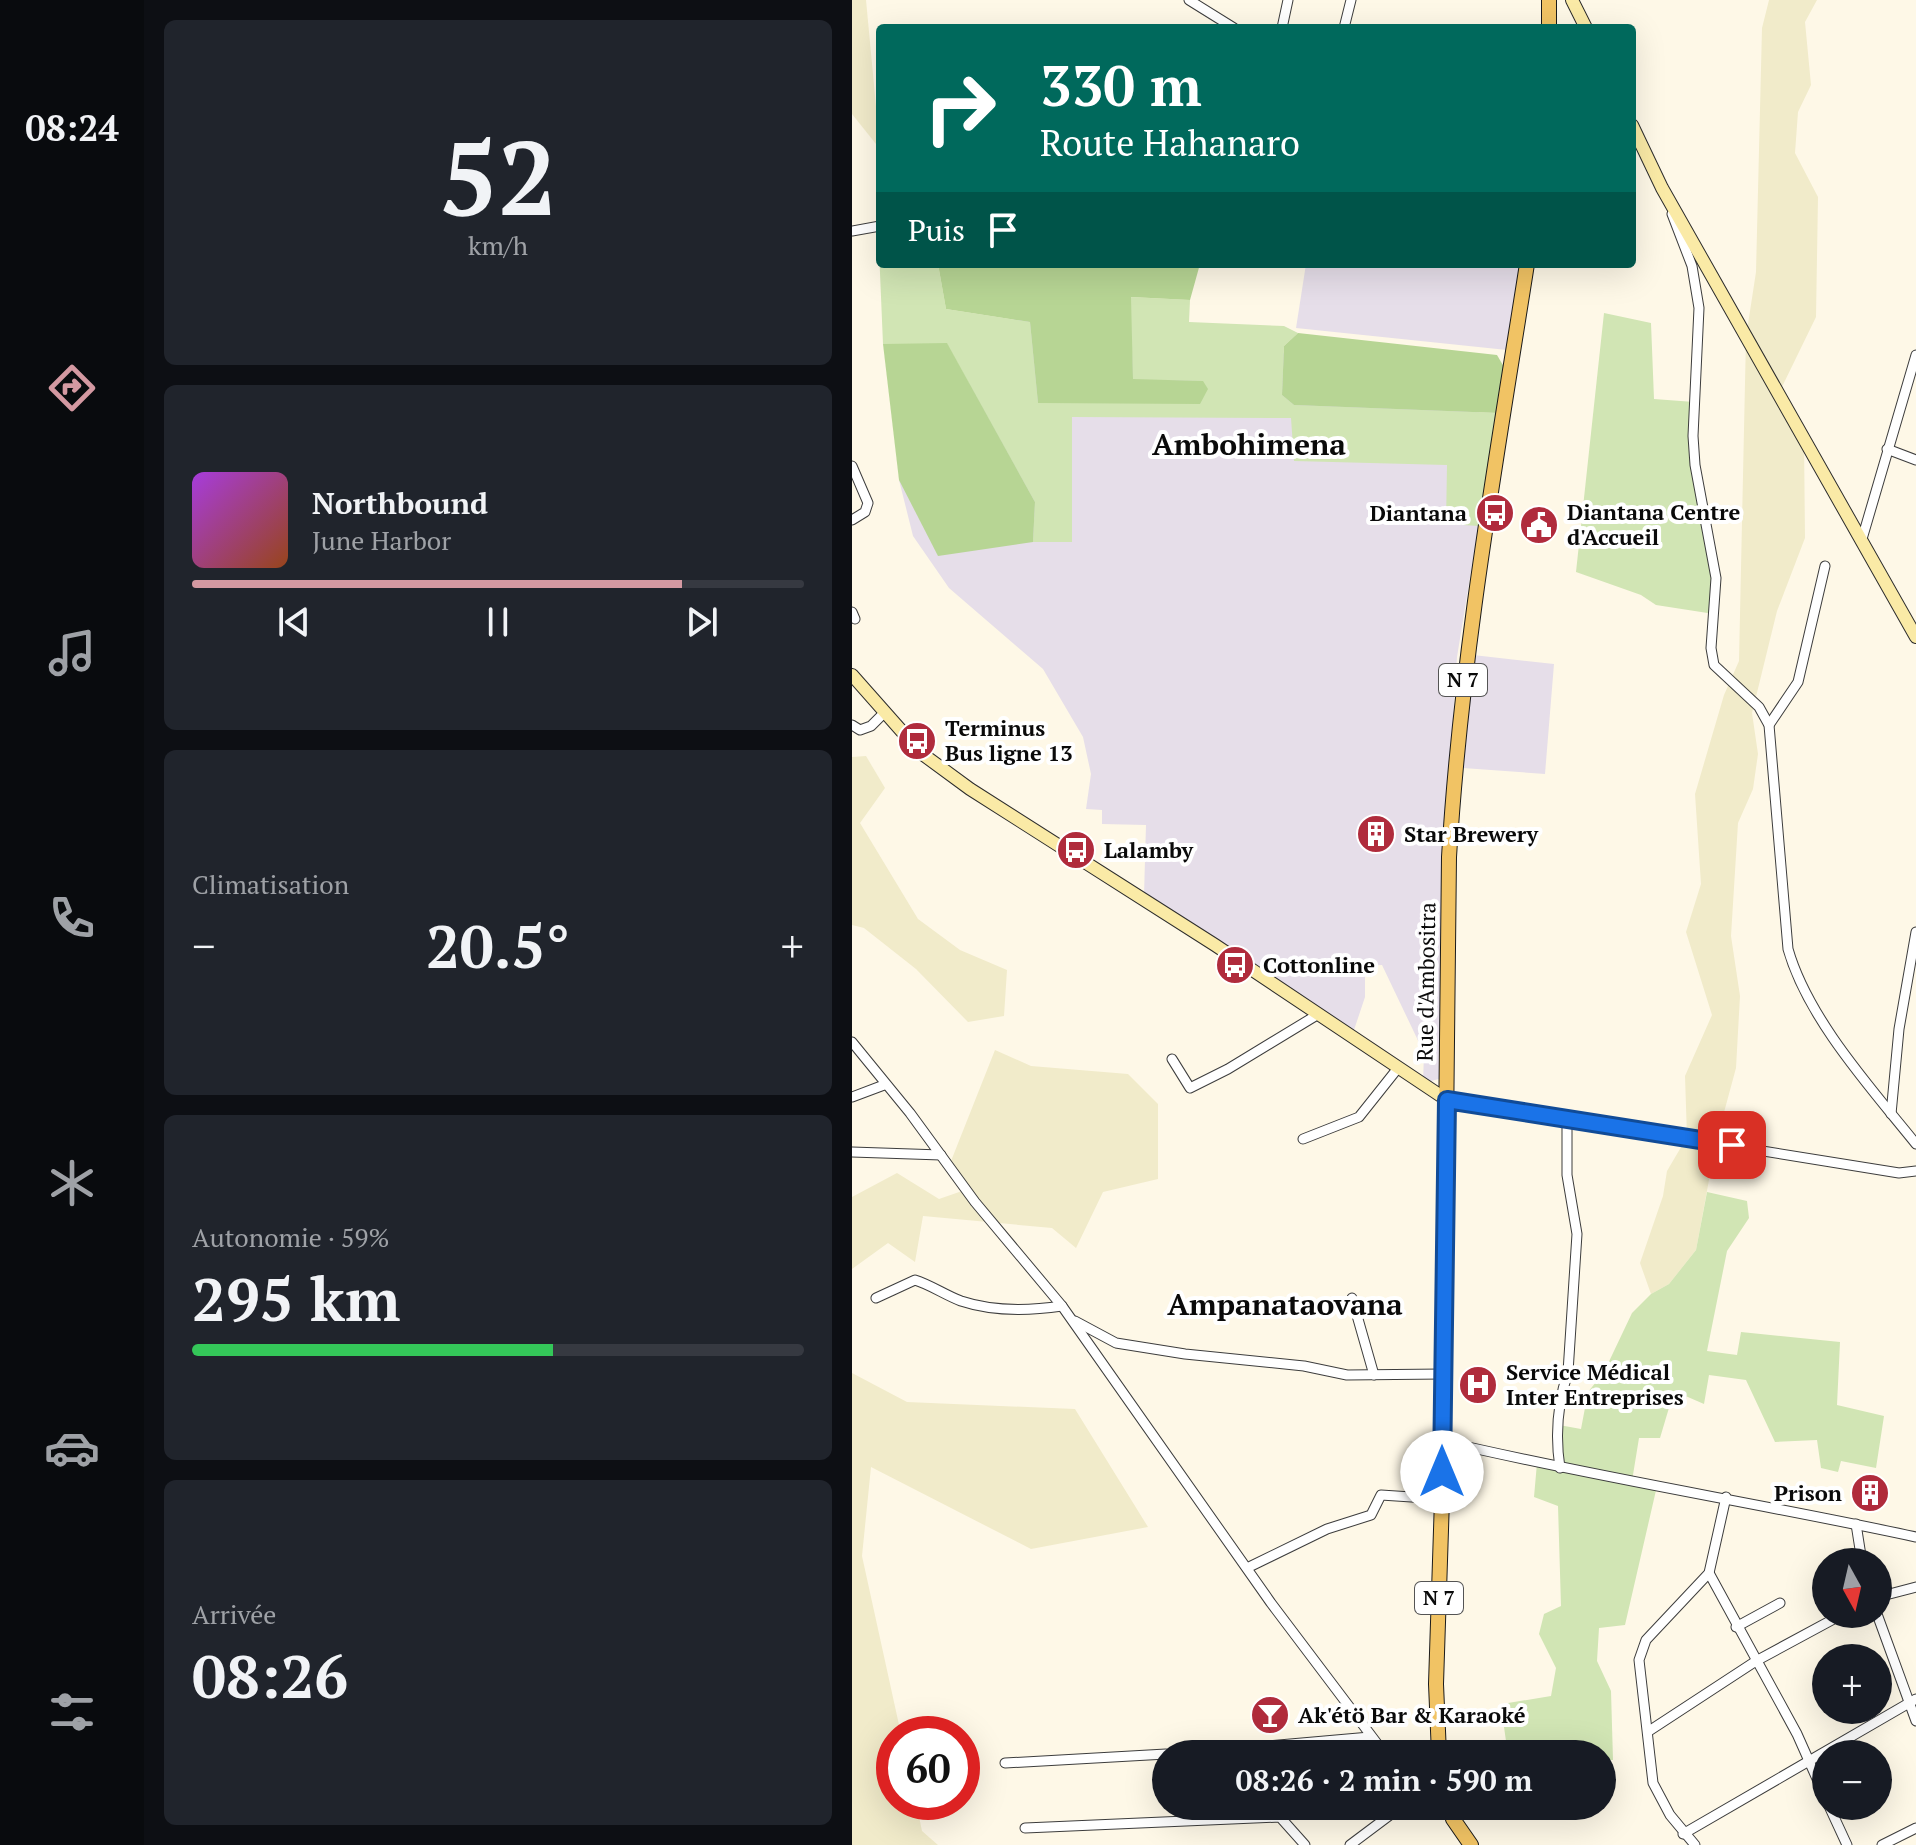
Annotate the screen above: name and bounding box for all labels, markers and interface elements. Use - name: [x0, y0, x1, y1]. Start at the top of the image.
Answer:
- text: 330 m: [1040, 48, 1202, 122]
- icon: right: [908, 56, 1012, 160]
- text: 08:24: [25, 104, 119, 151]
- text: 52: [439, 107, 557, 245]
- text: Route Hahanaro: [1040, 119, 1300, 166]
- icon: arrive: [981, 208, 1025, 252]
- text: Puis: [908, 210, 965, 250]
- text: km/h: [468, 228, 528, 262]
- icon: directions: [44, 360, 100, 416]
- district label: Ambohimena: [1152, 424, 1346, 464]
- text: Northbound: [312, 483, 488, 523]
- bus stop icon: Diantana: [1474, 492, 1516, 534]
- place label: Diantana Centre d'Accueil: [1567, 497, 1740, 551]
- place label: Diantana: [1370, 498, 1467, 527]
- public building icon: Diantana Centre d'Accueil: [1518, 504, 1560, 546]
- text: June Harbor: [312, 523, 451, 557]
- icon: previous: [272, 600, 316, 644]
- icon: pause: [476, 600, 520, 644]
- icon: next: [680, 600, 724, 644]
- icon: music: [44, 625, 100, 681]
- road number: N 7: [1439, 664, 1487, 696]
- place label: Terminus Bus ligne 13: [945, 713, 1073, 767]
- bus stop icon: Terminus Bus ligne 13: [896, 720, 938, 762]
- building icon: Star Brewery: [1355, 813, 1397, 855]
- place label: Star Brewery: [1404, 819, 1539, 848]
- bus stop icon: Lalamby: [1055, 829, 1097, 871]
- place label: Lalamby: [1104, 835, 1194, 864]
- text: Climatisation: [192, 867, 349, 901]
- icon: phone: [44, 890, 100, 946]
- street label: Rue d'Ambositra: [1410, 902, 1441, 1062]
- text: 20.5°: [426, 906, 570, 985]
- text: −: [192, 916, 215, 975]
- text: +: [781, 916, 804, 975]
- bus stop icon: Cottonline: [1214, 944, 1256, 986]
- place label: Cottonline: [1263, 950, 1375, 979]
- pin: [1698, 1111, 1766, 1179]
- icon: arrive: [1710, 1123, 1754, 1167]
- icon: climate: [44, 1155, 100, 1211]
- text: Autonomie · 59%: [192, 1220, 389, 1254]
- text: 295 km: [192, 1259, 400, 1338]
- district label: Ampanataovana: [1167, 1284, 1403, 1324]
- place label: Service Médical Inter Entreprises: [1506, 1357, 1684, 1411]
- hospital icon: Service Médical Inter Entreprises: [1457, 1364, 1499, 1406]
- icon: car: [44, 1420, 100, 1476]
- position arrow: [1400, 1430, 1484, 1514]
- building icon: Prison: [1849, 1472, 1891, 1514]
- place label: Prison: [1774, 1478, 1842, 1507]
- north arrow: [1812, 1548, 1892, 1628]
- map controls: [1812, 1548, 1892, 1820]
- road number: N 7: [1415, 1582, 1463, 1614]
- text: Arrivée: [192, 1597, 276, 1631]
- text: 08:26: [192, 1636, 348, 1715]
- button: +: [1812, 1644, 1892, 1724]
- icon: filters: [44, 1684, 100, 1740]
- bar icon: Ak'étö Bar & Karaoké: [1249, 1694, 1291, 1736]
- place label: Ak'étö Bar & Karaoké: [1298, 1700, 1526, 1729]
- speed limit sign: 60: [876, 1716, 980, 1820]
- button: −: [1812, 1740, 1892, 1820]
- text: 08:26 · 2 min · 590 m: [1236, 1760, 1532, 1800]

